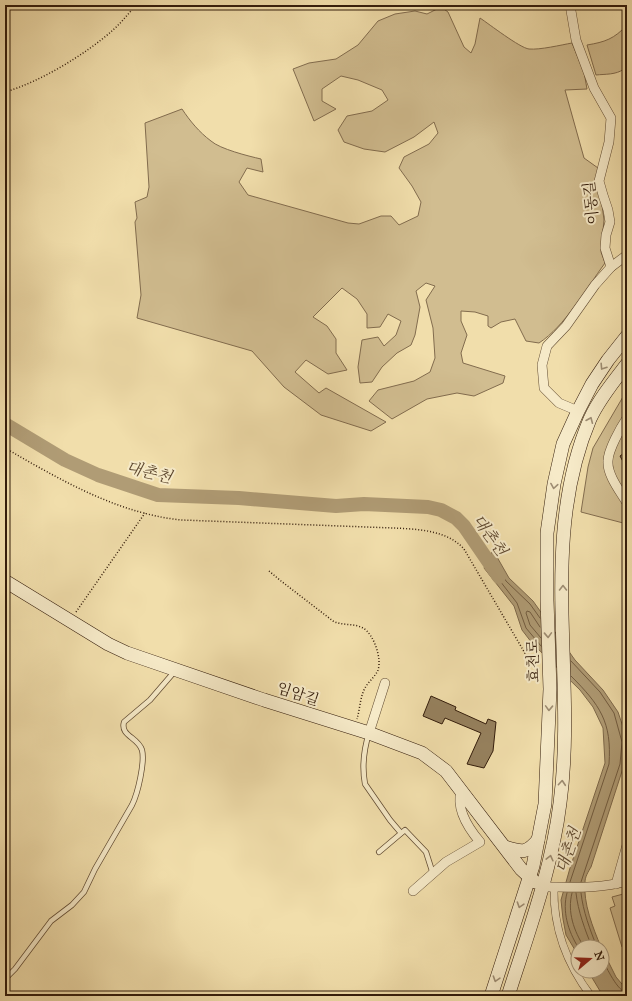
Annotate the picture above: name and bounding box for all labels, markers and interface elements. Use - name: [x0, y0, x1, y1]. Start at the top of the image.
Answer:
- street label: 이동길: [580, 180, 602, 226]
- one-way arrow: [600, 363, 608, 370]
- one-way arrow: [585, 417, 593, 425]
- water label: 대촌천: [124, 457, 175, 487]
- one-way arrow: [550, 483, 558, 489]
- water label: 대촌천: [469, 511, 512, 561]
- one-way arrow: [559, 585, 567, 591]
- one-way arrow: [544, 632, 553, 638]
- street label: 효천로: [523, 638, 543, 683]
- street label: 임암길: [275, 679, 321, 709]
- one-way arrow: [545, 705, 554, 711]
- one-way arrow: [557, 780, 566, 786]
- water label: 대촌천: [551, 824, 585, 875]
- one-way arrow: [545, 855, 553, 861]
- one-way arrow: [516, 901, 525, 908]
- north arrow: [570, 939, 610, 979]
- text: N: [591, 949, 607, 963]
- one-way arrow: [492, 975, 501, 982]

